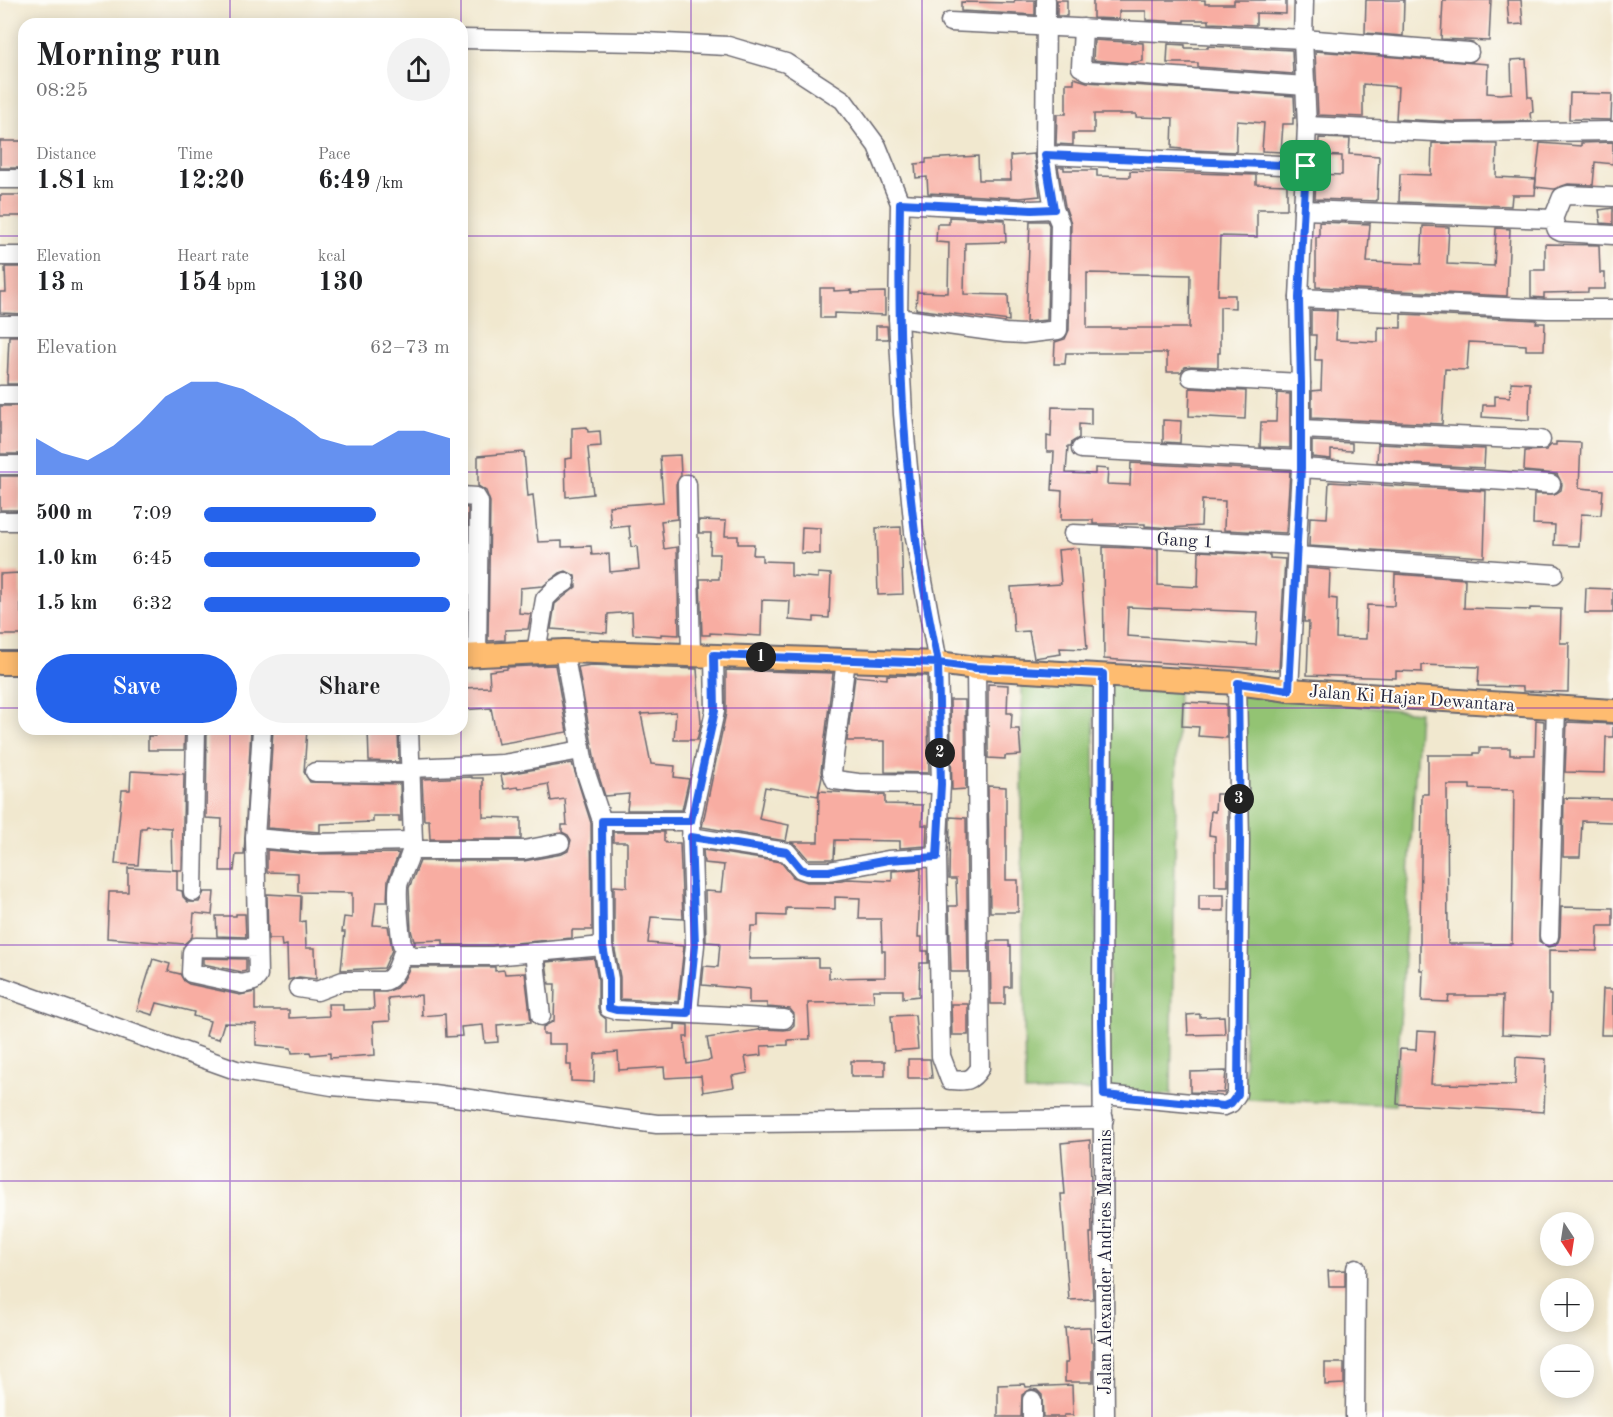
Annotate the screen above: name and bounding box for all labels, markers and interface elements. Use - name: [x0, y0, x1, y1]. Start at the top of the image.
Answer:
- button: share: [387, 38, 450, 101]
- text: Morning run: [36, 40, 221, 73]
- text: 08:25: [36, 81, 88, 101]
- pin: [1280, 140, 1331, 191]
- text: Distance: [36, 147, 96, 163]
- text: Time: [177, 147, 213, 163]
- text: Pace: [318, 147, 350, 163]
- icon: arrive: [1289, 149, 1322, 182]
- text: 1.81: [36, 168, 89, 194]
- text: 12:20: [177, 168, 245, 194]
- text: 6:49: [318, 168, 371, 194]
- text: km: [89, 176, 114, 192]
- text: /km: [371, 176, 403, 192]
- text: Elevation: [36, 249, 101, 265]
- text: Heart rate: [177, 249, 249, 265]
- text: kcal: [318, 249, 346, 265]
- text: 13: [36, 270, 66, 296]
- text: 154: [177, 270, 222, 296]
- text: 130: [318, 270, 363, 296]
- text: m: [66, 278, 83, 294]
- text: bpm: [222, 278, 256, 294]
- text: Elevation: [36, 338, 117, 358]
- text: 62–73 m: [370, 338, 450, 358]
- text: 500 m: [36, 504, 92, 524]
- text: 7:09: [132, 504, 172, 524]
- street label: Gang 1: [1156, 531, 1214, 551]
- text: 1.0 km: [36, 549, 98, 569]
- text: 6:45: [132, 549, 172, 569]
- text: 1.5 km: [36, 594, 98, 614]
- text: 6:32: [132, 594, 172, 614]
- pin: 1: [746, 642, 776, 672]
- text: 1: [756, 649, 766, 665]
- button: Save: [36, 654, 237, 723]
- button: Share: [249, 654, 450, 723]
- street label: Jalan Ki Hajar Dewantara: [1308, 683, 1516, 715]
- pin: 2: [925, 738, 955, 768]
- text: 2: [935, 745, 945, 761]
- pin: 3: [1224, 784, 1254, 814]
- text: 3: [1234, 791, 1244, 807]
- street label: Jalan Alexander Andries Maramis: [1097, 1129, 1115, 1395]
- north arrow: [1540, 1212, 1594, 1266]
- map controls: [1540, 1212, 1594, 1398]
- button: +: [1540, 1278, 1594, 1332]
- button: −: [1540, 1344, 1594, 1398]

